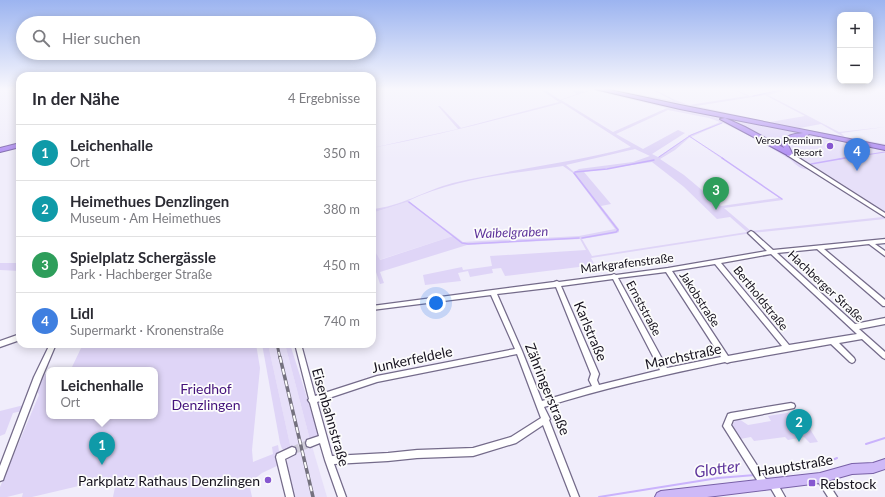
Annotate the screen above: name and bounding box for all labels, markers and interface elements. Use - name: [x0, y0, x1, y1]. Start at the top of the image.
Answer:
- map controls: [837, 12, 873, 84]
- button: +: [837, 12, 873, 48]
- search box: [16, 16, 376, 60]
- icon: search: [30, 27, 52, 49]
- text: Hier suchen: [62, 29, 141, 47]
- button: −: [837, 48, 873, 84]
- text: In der Nähe: [32, 88, 120, 109]
- text: 4 Ergebnisse: [288, 90, 360, 106]
- place label: Verso Premium Resort: [755, 134, 822, 158]
- text: Leichenhalle: [70, 136, 153, 154]
- pin: 4: [844, 138, 870, 171]
- marker: Verso Premium Resort: [825, 141, 835, 151]
- text: 1: [41, 145, 49, 161]
- text: 350 m: [323, 145, 360, 161]
- text: Ort: [70, 154, 90, 170]
- pin: 3: [703, 177, 729, 210]
- text: Heimethues Denzlingen: [70, 192, 229, 210]
- text: 2: [41, 201, 49, 217]
- text: 380 m: [323, 201, 360, 217]
- text: Museum · Am Heimethues: [70, 210, 221, 226]
- water label: Waibelgraben: [474, 223, 549, 241]
- street label: Hachberger Straße: [785, 247, 867, 325]
- text: Spielplatz Schergässle: [70, 248, 216, 266]
- street label: Markgrafenstraße: [580, 250, 674, 276]
- text: 3: [41, 257, 49, 273]
- text: 450 m: [323, 257, 360, 273]
- street label: Bertholdstraße: [730, 263, 792, 333]
- text: Park · Hachberger Straße: [70, 266, 212, 282]
- street label: Jakobstraße: [677, 268, 723, 330]
- street label: Ernststraße: [623, 278, 665, 338]
- your location: [426, 293, 446, 313]
- street label: Karlstraße: [571, 299, 611, 363]
- text: Lidl: [70, 304, 94, 322]
- text: 4: [41, 313, 49, 329]
- text: 740 m: [323, 313, 360, 329]
- text: Supermarkt · Kronenstraße: [70, 322, 224, 338]
- street label: Marchstraße: [643, 340, 723, 372]
- street label: Zähringerstraße: [522, 341, 574, 437]
- street label: Junkerfeldele: [370, 342, 454, 376]
- street label: Eisenbahnstraße: [309, 366, 353, 468]
- popup: [46, 367, 158, 419]
- text: Leichenhalle: [61, 376, 143, 394]
- park label: Friedhof Denzlingen: [172, 380, 240, 413]
- text: Ort: [61, 394, 80, 410]
- pin: 2: [786, 409, 812, 442]
- pin: 1: [89, 432, 115, 465]
- street label: Hauptstraße: [756, 451, 834, 479]
- water label: Glotter: [693, 455, 742, 481]
- place label: Parkplatz Rathaus Denzlingen: [78, 472, 260, 489]
- marker: Parkplatz Rathaus Denzlingen: [263, 475, 273, 485]
- place label: Rebstock: [820, 475, 877, 492]
- marker: Rebstock: [807, 478, 817, 488]

